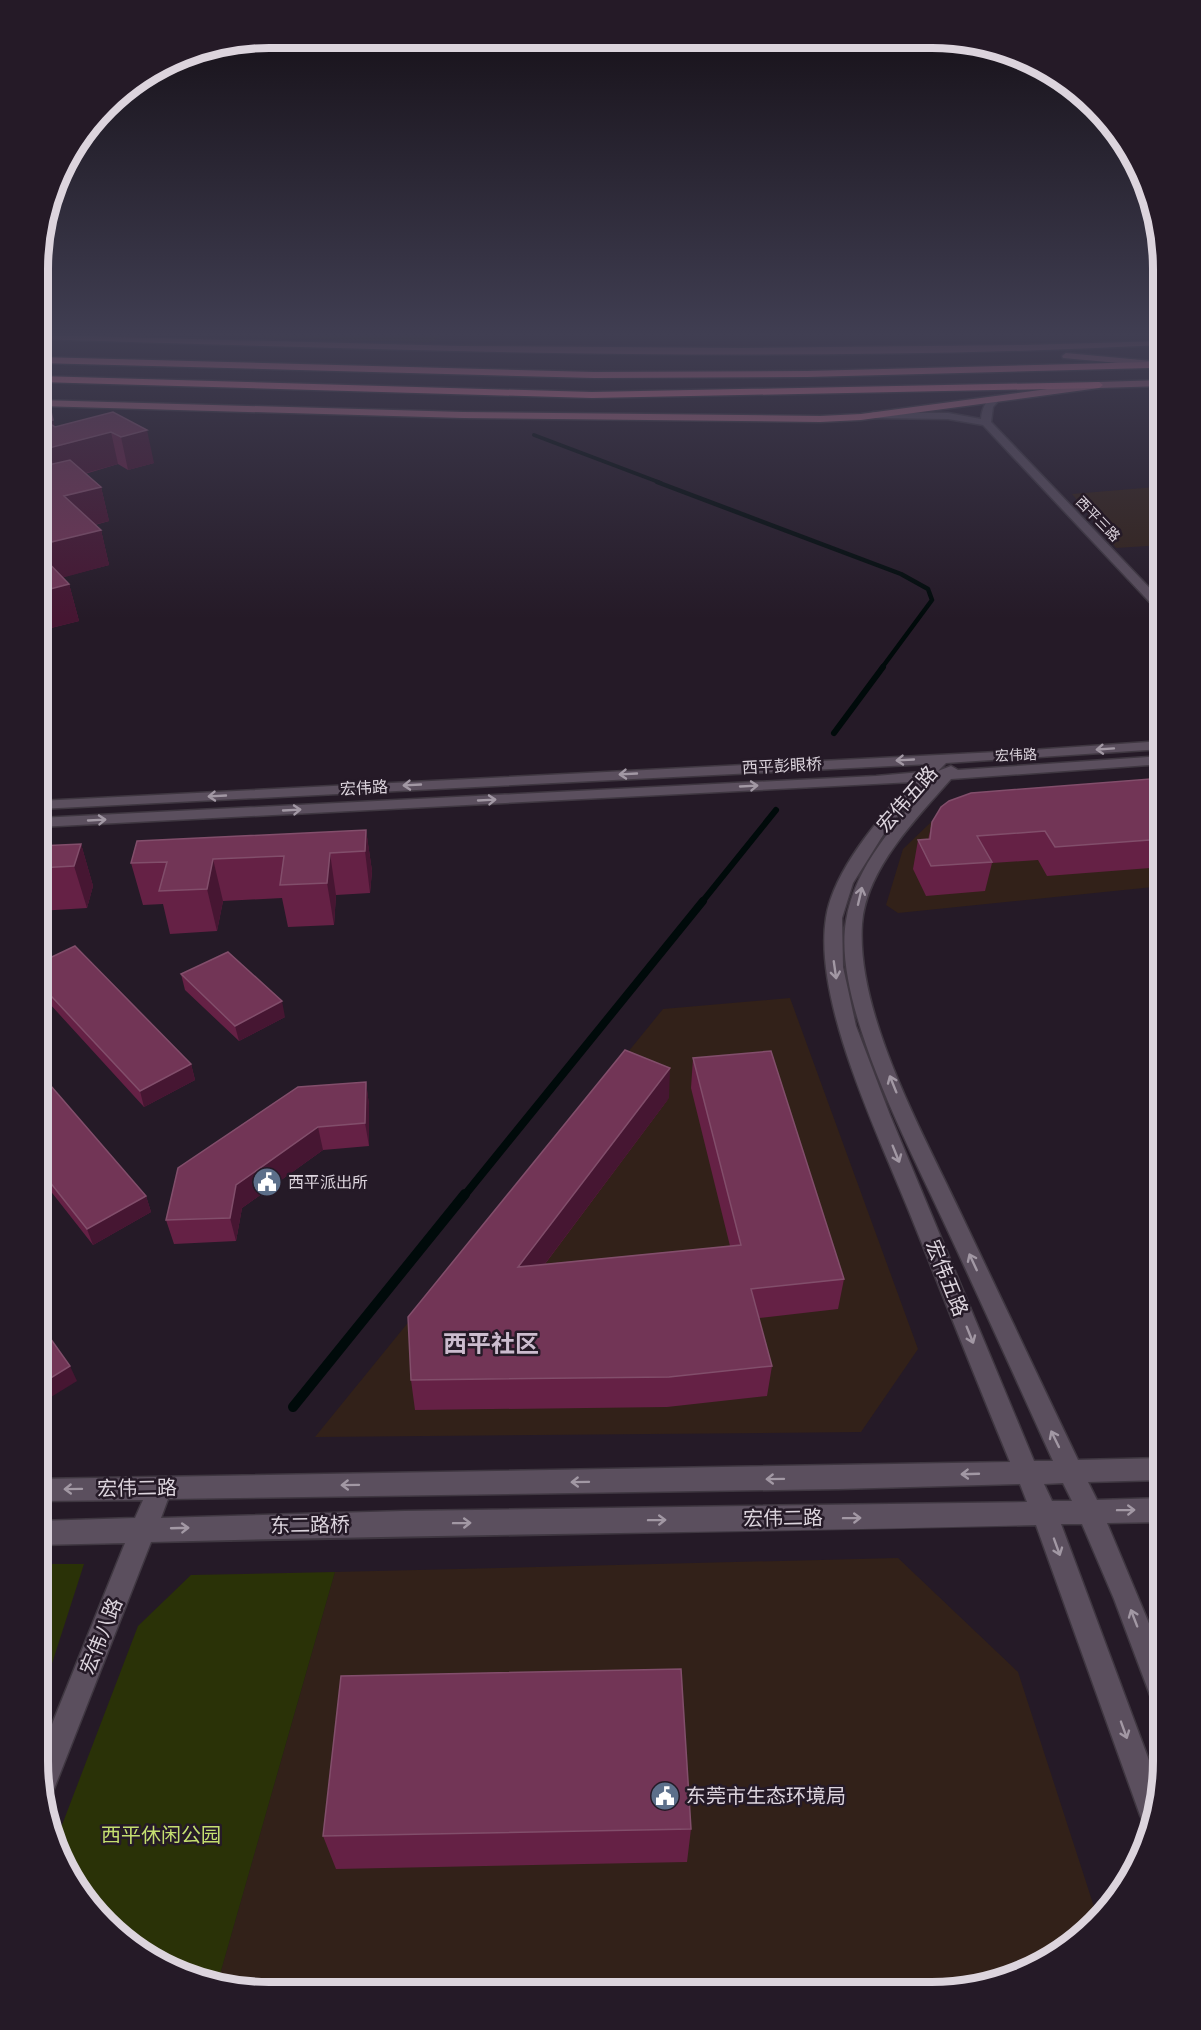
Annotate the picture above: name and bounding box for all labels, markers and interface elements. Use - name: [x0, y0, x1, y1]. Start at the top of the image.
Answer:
- street label: 西平三路: [1071, 492, 1125, 546]
- street label: 宏伟路: [995, 744, 1037, 766]
- one-way arrow: [1096, 744, 1115, 755]
- street label: 西平彭眼桥: [741, 752, 823, 780]
- one-way arrow: [896, 755, 916, 766]
- street label: 宏伟五路: [870, 760, 944, 838]
- one-way arrow: [618, 768, 638, 779]
- street label: 宏伟路: [339, 775, 389, 801]
- one-way arrow: [402, 780, 422, 791]
- one-way arrow: [738, 780, 758, 791]
- one-way arrow: [208, 790, 228, 801]
- one-way arrow: [476, 794, 496, 805]
- one-way arrow: [281, 804, 301, 815]
- one-way arrow: [87, 815, 107, 826]
- one-way arrow: [855, 887, 866, 907]
- one-way arrow: [830, 959, 841, 979]
- one-way arrow: [887, 1076, 898, 1094]
- one-way arrow: [891, 1144, 902, 1163]
- public building icon: 西平派出所: [251, 1166, 283, 1198]
- place label: 西平派出所: [288, 1171, 368, 1194]
- street label: 宏伟五路: [919, 1236, 975, 1320]
- one-way arrow: [966, 1254, 978, 1272]
- one-way arrow: [965, 1325, 976, 1344]
- district label: 西平社区: [443, 1327, 539, 1360]
- one-way arrow: [1049, 1430, 1061, 1448]
- one-way arrow: [960, 1468, 980, 1480]
- street label: 宏伟二路: [97, 1473, 177, 1503]
- one-way arrow: [765, 1473, 785, 1485]
- one-way arrow: [570, 1476, 590, 1488]
- one-way arrow: [340, 1479, 360, 1491]
- one-way arrow: [63, 1484, 83, 1495]
- street label: 宏伟二路: [743, 1503, 823, 1533]
- one-way arrow: [1116, 1505, 1136, 1516]
- street label: 东二路桥: [270, 1510, 350, 1540]
- one-way arrow: [842, 1512, 862, 1523]
- one-way arrow: [647, 1514, 667, 1526]
- one-way arrow: [452, 1517, 472, 1528]
- one-way arrow: [170, 1523, 190, 1534]
- one-way arrow: [1052, 1537, 1063, 1555]
- street label: 宏伟八路: [73, 1594, 129, 1678]
- one-way arrow: [1128, 1610, 1139, 1628]
- one-way arrow: [1120, 1720, 1131, 1738]
- public building icon: 东莞市生态环境局: [649, 1780, 681, 1812]
- place label: 东莞市生态环境局: [686, 1782, 846, 1810]
- park label: 西平休闲公园: [101, 1821, 221, 1849]

